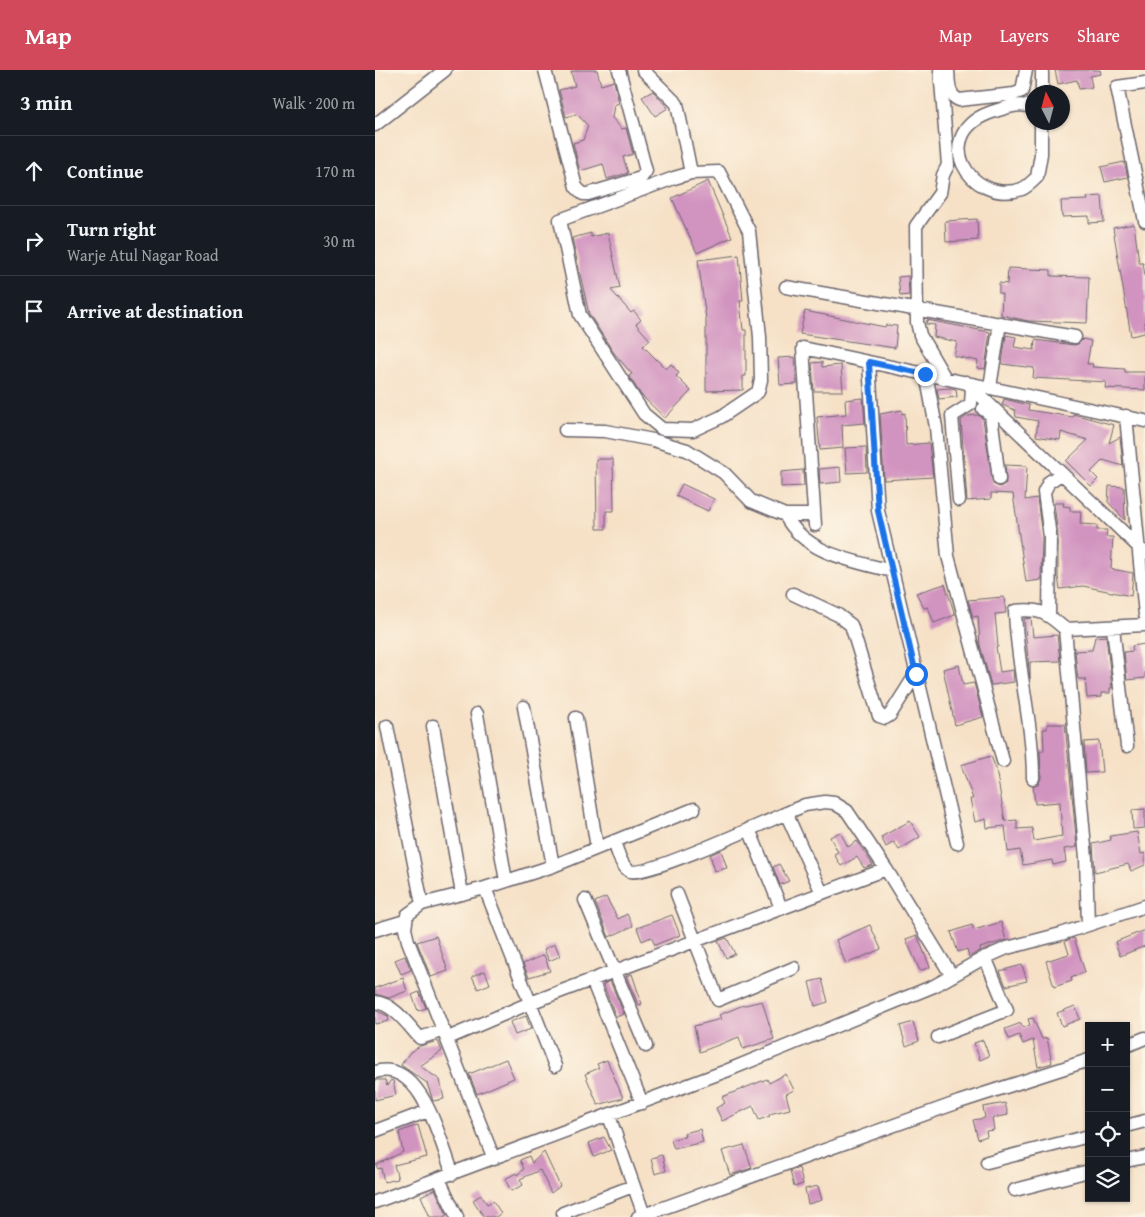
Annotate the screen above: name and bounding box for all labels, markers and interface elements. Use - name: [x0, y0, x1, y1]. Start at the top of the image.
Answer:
- text: Map: [25, 18, 72, 53]
- text: Map: [939, 22, 972, 49]
- text: Layers: [1000, 22, 1049, 49]
- text: Share: [1077, 22, 1120, 49]
- north arrow: [1025, 85, 1070, 130]
- text: 3 min: [20, 87, 72, 118]
- text: Walk · 200 m: [272, 91, 355, 115]
- icon: ahead: [20, 157, 48, 185]
- text: Continue: [67, 157, 144, 185]
- text: 170 m: [315, 159, 355, 183]
- text: Turn right: [67, 215, 156, 243]
- icon: right: [20, 227, 48, 255]
- text: 30 m: [323, 229, 355, 253]
- text: Warje Atul Nagar Road: [67, 243, 219, 267]
- icon: arrive: [20, 297, 48, 325]
- text: Arrive at destination: [67, 297, 243, 325]
- route end: [914, 363, 937, 386]
- route start: [905, 663, 928, 686]
- map controls: [1085, 1022, 1130, 1202]
- button: +: [1085, 1022, 1130, 1067]
- button: −: [1085, 1067, 1130, 1112]
- button: locate: [1085, 1112, 1130, 1157]
- button: layers: [1085, 1157, 1130, 1202]

